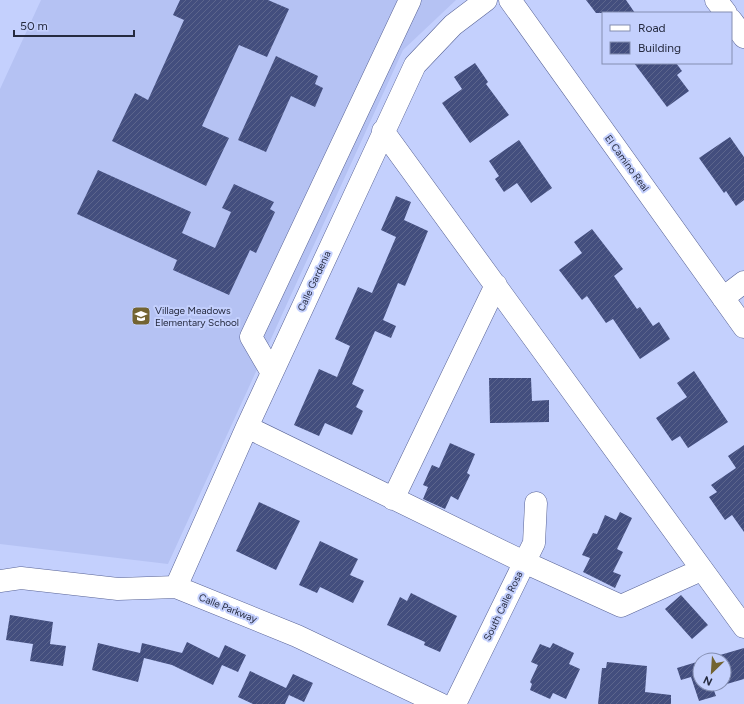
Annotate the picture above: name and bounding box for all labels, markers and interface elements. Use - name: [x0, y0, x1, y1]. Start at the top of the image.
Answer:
- scale bar: [14, 12, 134, 38]
- legend: [602, 12, 732, 64]
- text: 50 m: [20, 19, 48, 33]
- text: Road: [638, 21, 666, 35]
- text: Building: [638, 41, 681, 55]
- street label: El Camino Real: [602, 132, 652, 194]
- street label: Calle Gardenia: [294, 249, 334, 313]
- place label: Village Meadows Elementary School: [155, 304, 239, 329]
- school or university icon: Village Meadows Elementary School: [130, 305, 152, 327]
- street label: South Calle Rosa: [481, 569, 525, 643]
- street label: Calle Parkway: [197, 590, 260, 626]
- north arrow: [692, 652, 732, 692]
- text: N: [701, 673, 715, 688]

